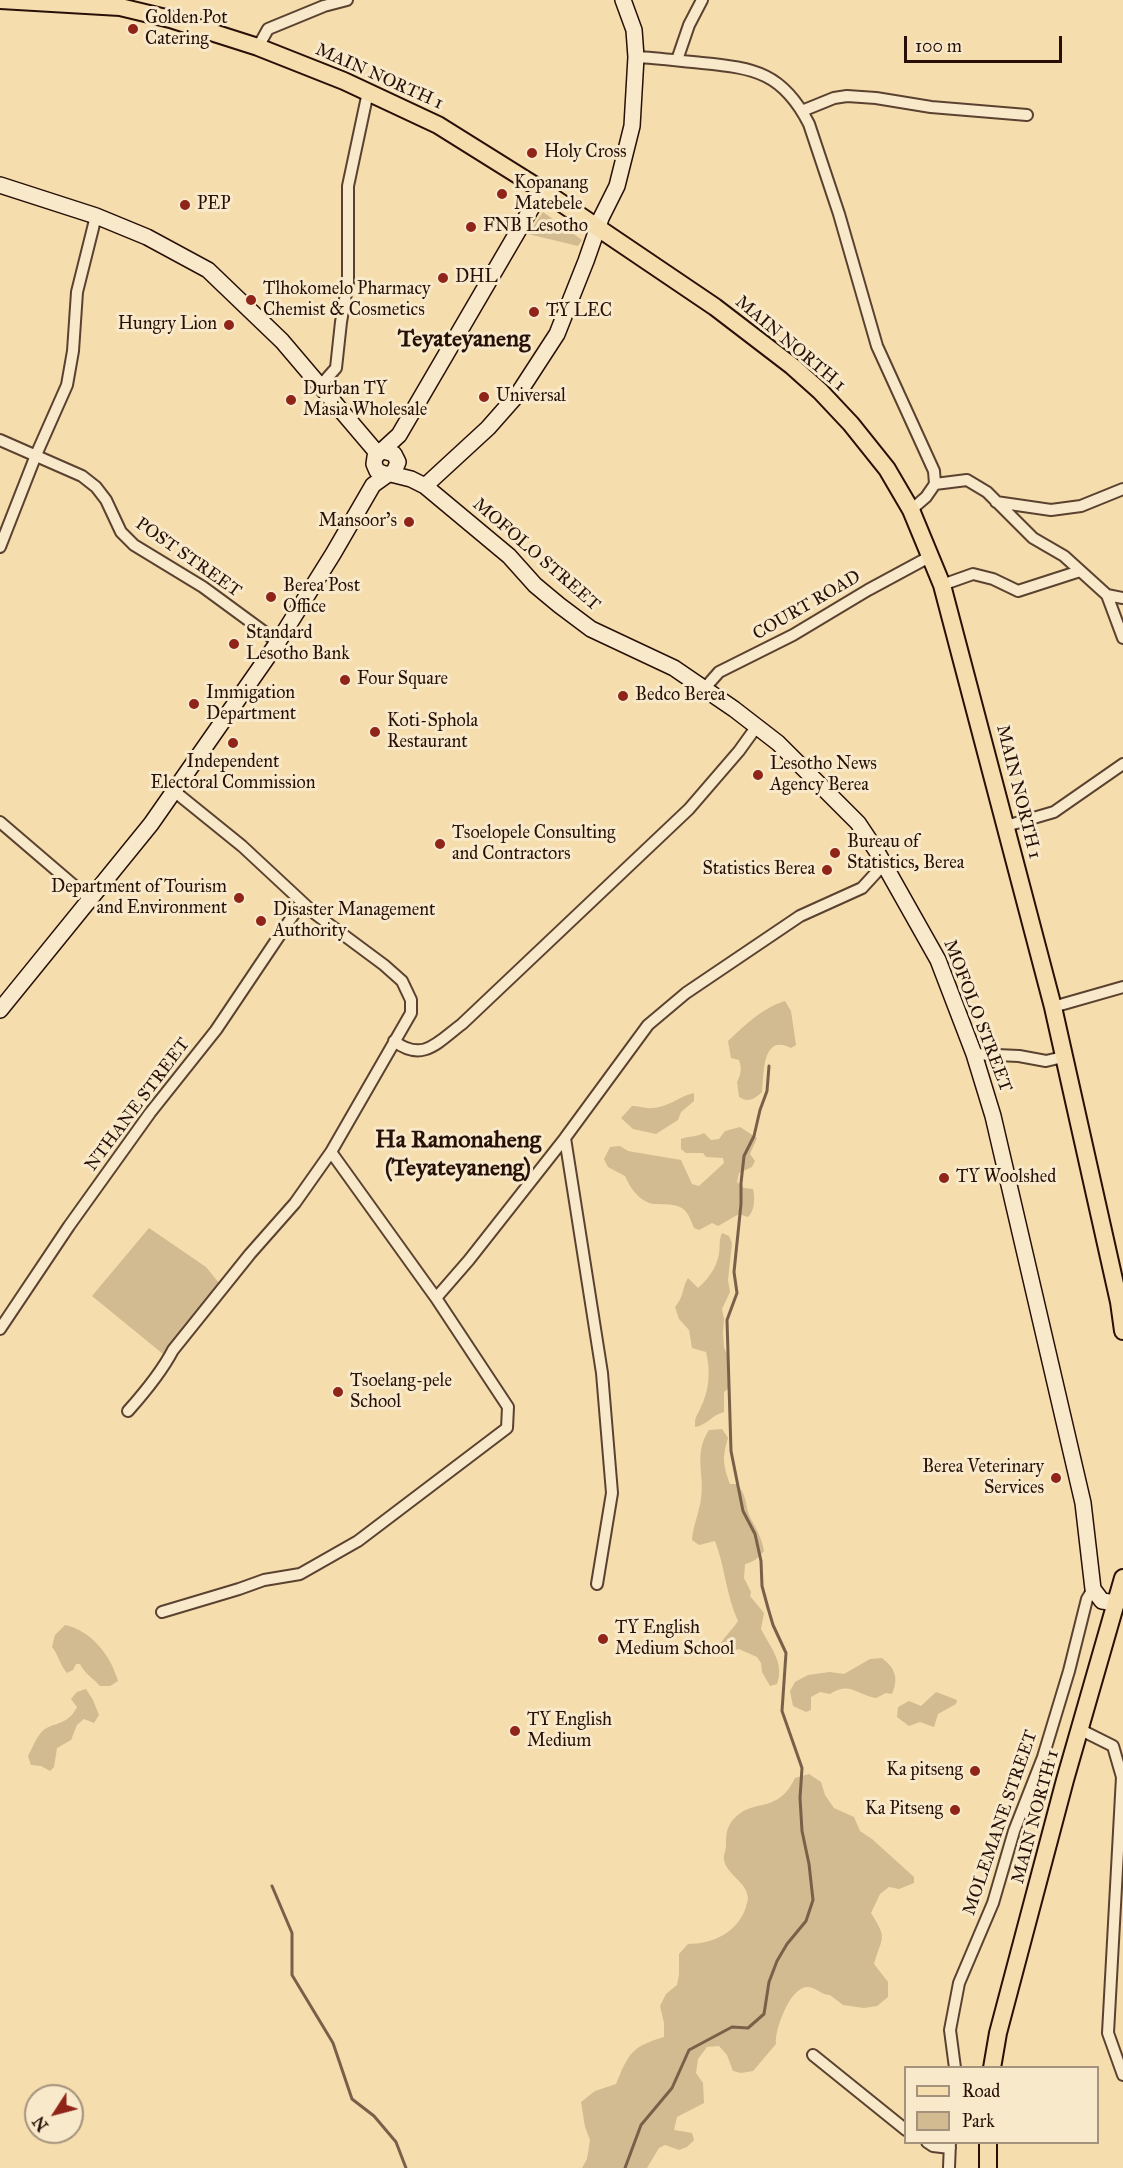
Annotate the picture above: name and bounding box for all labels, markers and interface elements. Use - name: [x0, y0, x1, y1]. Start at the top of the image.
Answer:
- place label: Golden Pot Catering: [145, 8, 228, 50]
- marker: Golden Pot Catering: [126, 22, 140, 36]
- scale bar: [907, 24, 1064, 62]
- text: 100 m: [915, 35, 962, 57]
- street label: MAIN NORTH 1: [312, 39, 446, 115]
- place label: Holy Cross: [544, 142, 627, 164]
- marker: Holy Cross: [525, 146, 539, 160]
- place label: Kopanang Matebele: [514, 173, 588, 216]
- marker: Kopanang Matebele: [495, 187, 509, 201]
- place label: PEP: [197, 194, 230, 216]
- marker: PEP: [178, 198, 192, 212]
- place label: FNB Lesotho: [483, 216, 588, 238]
- marker: FNB Lesotho: [464, 220, 478, 234]
- place label: DHL: [455, 267, 498, 289]
- marker: DHL: [436, 271, 450, 285]
- place label: Tlhokomelo Pharmacy Chemist & Cosmetics: [263, 279, 430, 322]
- street label: MAIN NORTH 1: [730, 292, 850, 396]
- marker: Tlhokomelo Pharmacy Chemist & Cosmetics: [244, 293, 258, 307]
- place label: TY LEC: [546, 301, 612, 323]
- marker: TY LEC: [527, 305, 541, 319]
- place label: Hungry Lion: [118, 314, 217, 336]
- marker: Hungry Lion: [222, 318, 236, 332]
- district label: Teyateyaneng: [398, 326, 530, 354]
- place label: Durban TY Masia Wholesale: [303, 379, 427, 422]
- place label: Universal: [496, 386, 566, 408]
- marker: Universal: [477, 390, 491, 404]
- marker: Durban TY Masia Wholesale: [284, 393, 298, 407]
- street label: MOFOLO STREET: [468, 494, 604, 616]
- place label: Mansoor's: [318, 511, 397, 533]
- street label: POST STREET: [131, 514, 245, 602]
- marker: Mansoor's: [402, 515, 416, 529]
- street label: COURT ROAD: [749, 566, 865, 646]
- place label: Berea Post Office: [283, 576, 360, 618]
- marker: Berea Post Office: [264, 590, 278, 604]
- place label: Standard Lesotho Bank: [246, 623, 350, 666]
- marker: Standard Lesotho Bank: [227, 637, 241, 651]
- place label: Four Square: [357, 669, 448, 691]
- marker: Four Square: [338, 673, 352, 687]
- place label: Immigation Department: [206, 683, 296, 726]
- place label: Bedco Berea: [635, 685, 725, 707]
- marker: Bedco Berea: [616, 689, 630, 703]
- marker: Immigation Department: [187, 697, 201, 711]
- place label: Koti-Sphola Restaurant: [387, 711, 478, 754]
- street label: MAIN NORTH 1: [991, 723, 1045, 861]
- marker: Koti-Sphola Restaurant: [368, 725, 382, 739]
- marker: Independent Electoral Commission: [226, 736, 240, 750]
- place label: Independent Electoral Commission: [151, 752, 315, 795]
- place label: Lesotho News Agency Berea: [770, 754, 877, 796]
- marker: Lesotho News Agency Berea: [751, 768, 765, 782]
- place label: Tsoelopele Consulting and Contractors: [452, 823, 615, 866]
- place label: Bureau of Statistics, Berea: [847, 832, 964, 874]
- marker: Tsoelopele Consulting and Contractors: [433, 837, 447, 851]
- marker: Bureau of Statistics, Berea: [828, 846, 842, 860]
- place label: Statistics Berea: [702, 859, 815, 881]
- marker: Statistics Berea: [820, 863, 834, 877]
- place label: Department of Tourism and Environment: [51, 877, 227, 920]
- marker: Department of Tourism and Environment: [232, 891, 246, 905]
- place label: Disaster Management Authority: [273, 900, 435, 942]
- marker: Disaster Management Authority: [254, 914, 268, 928]
- street label: MOFOLO STREET: [938, 937, 1016, 1095]
- street label: NTHANE STREET: [81, 1034, 195, 1176]
- district label: Ha Ramonaheng (Teyateyaneng): [375, 1127, 541, 1183]
- place label: TY Woolshed: [956, 1167, 1056, 1189]
- marker: TY Woolshed: [937, 1171, 951, 1185]
- place label: Tsoelang-pele School: [350, 1371, 452, 1414]
- marker: Tsoelang-pele School: [331, 1385, 345, 1399]
- place label: Berea Veterinary Services: [922, 1457, 1044, 1500]
- marker: Berea Veterinary Services: [1049, 1471, 1063, 1485]
- place label: TY English Medium School: [615, 1618, 734, 1660]
- marker: TY English Medium School: [596, 1632, 610, 1646]
- place label: TY English Medium: [527, 1710, 612, 1752]
- marker: TY English Medium: [508, 1724, 522, 1738]
- street label: MOLEMANE STREET: [959, 1728, 1043, 1918]
- street label: MAIN NORTH 1: [1008, 1748, 1064, 1886]
- place label: Ka pitseng: [886, 1760, 963, 1782]
- marker: Ka pitseng: [968, 1764, 982, 1778]
- place label: Ka Pitseng: [865, 1799, 943, 1821]
- marker: Ka Pitseng: [948, 1803, 962, 1817]
- legend: [904, 2066, 1099, 2144]
- text: Road: [962, 2080, 1000, 2102]
- north arrow: [24, 2084, 84, 2144]
- text: Park: [962, 2110, 995, 2132]
- text: N: [29, 2113, 52, 2135]

